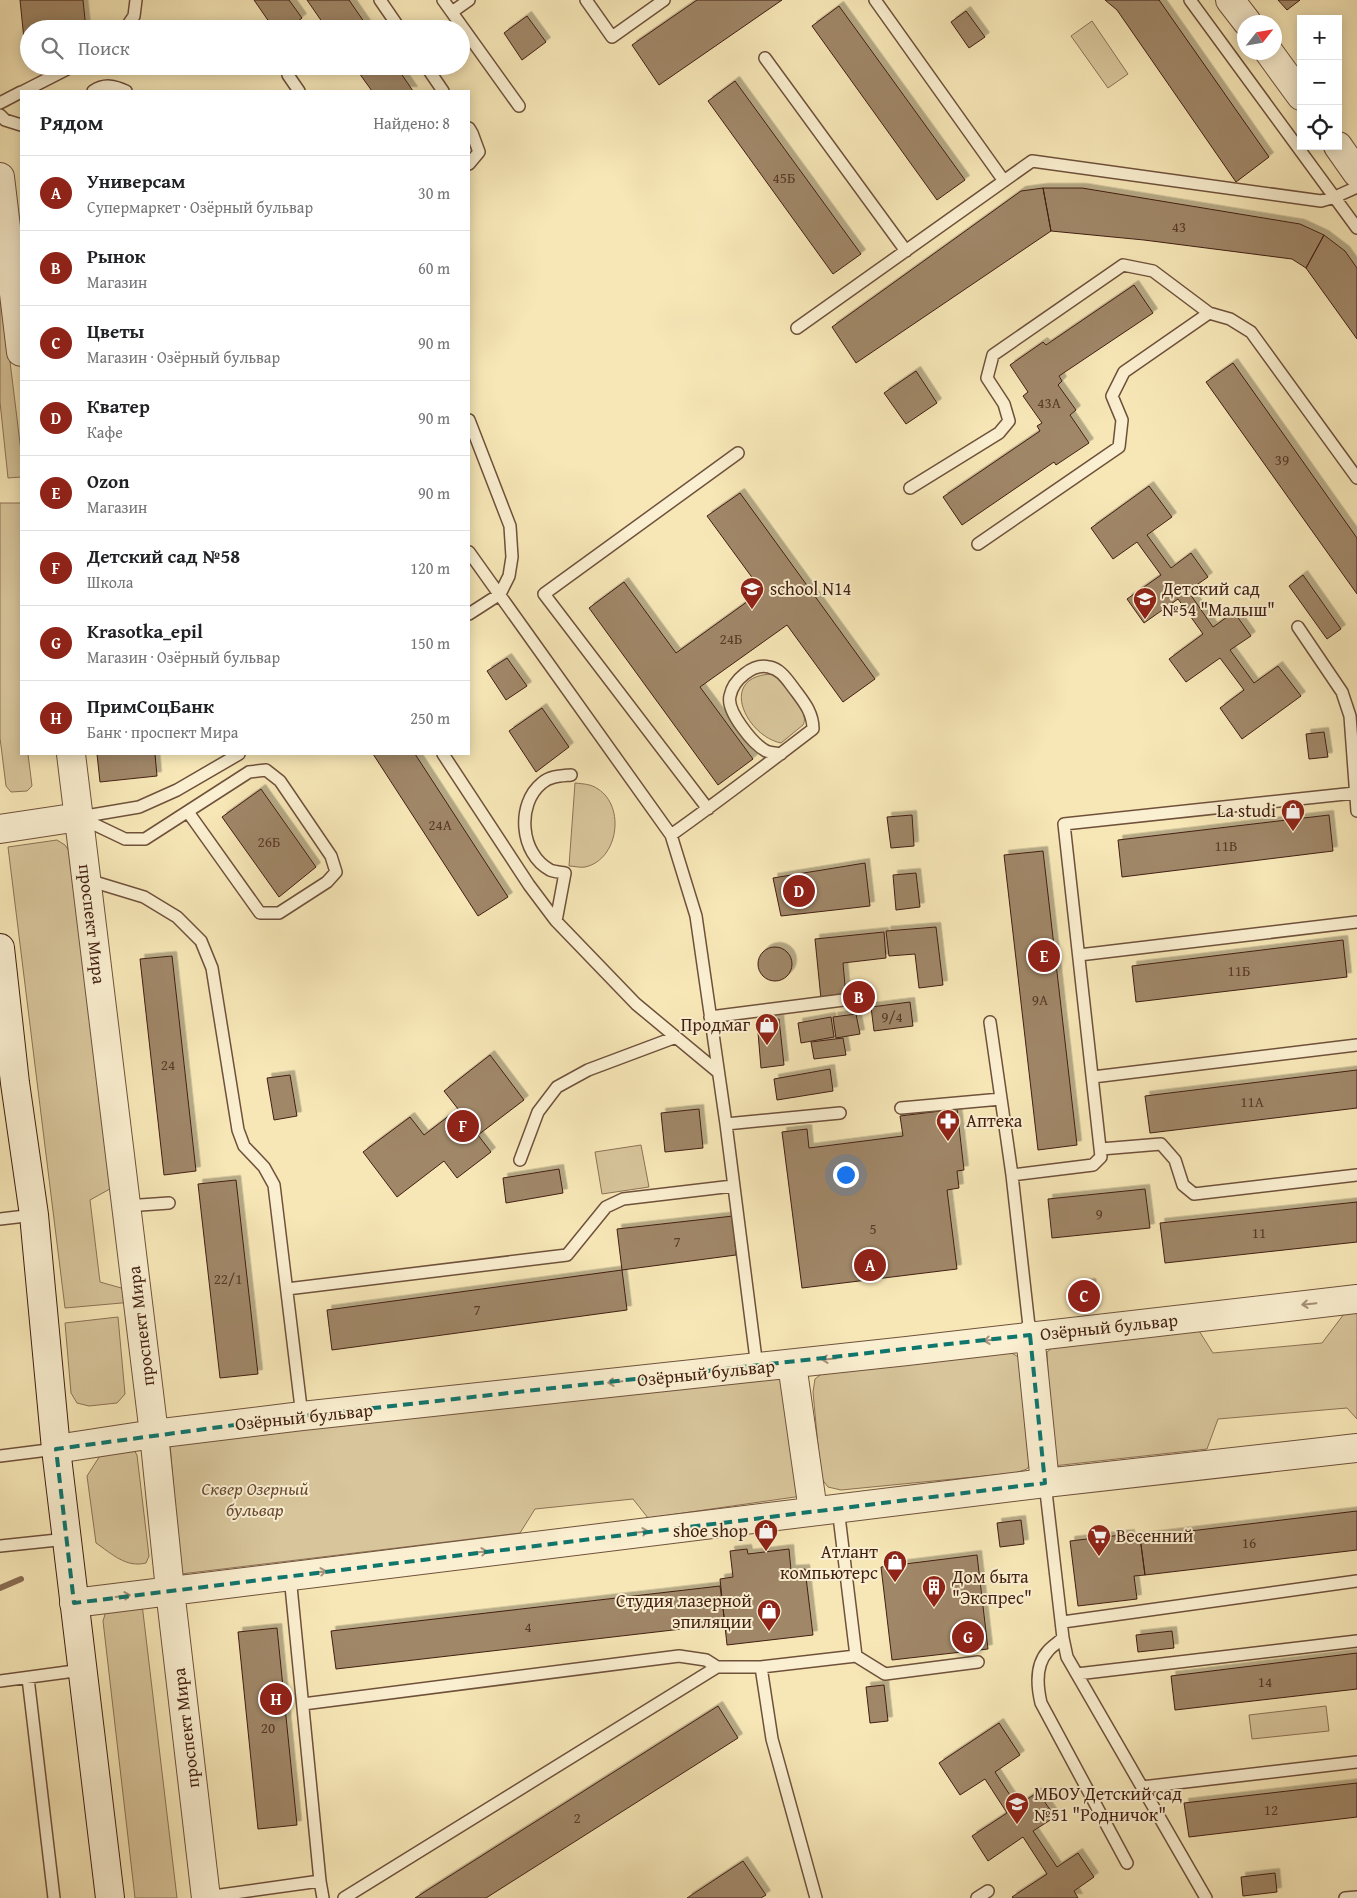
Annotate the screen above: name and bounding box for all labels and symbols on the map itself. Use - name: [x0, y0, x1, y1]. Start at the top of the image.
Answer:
- north arrow: [1237, 15, 1282, 60]
- house number: 45Б: [773, 167, 795, 188]
- house number: 43: [1172, 216, 1186, 237]
- house number: 43А: [1037, 392, 1061, 413]
- house number: 39: [1275, 449, 1289, 470]
- place label: school N14: [770, 575, 851, 602]
- place label: Детский сад №54 "Малыш": [1161, 575, 1275, 623]
- school or university icon: school N14: [739, 576, 765, 610]
- school or university icon: Детский сад №54 "Малыш": [1132, 586, 1158, 620]
- house number: 24Б: [720, 628, 742, 649]
- place label: La studi: [1217, 797, 1276, 824]
- shop icon: La studi: [1280, 798, 1306, 832]
- house number: 24А: [428, 814, 452, 835]
- house number: 26Б: [258, 831, 280, 852]
- house number: 11В: [1215, 835, 1237, 856]
- street label: проспект Мира: [72, 862, 113, 986]
- pin: D: [783, 872, 815, 910]
- pin: E: [1028, 937, 1060, 975]
- house number: 11Б: [1228, 960, 1250, 981]
- pin: B: [843, 978, 875, 1016]
- house number: 9А: [1032, 989, 1048, 1010]
- house number: 9/4: [881, 1006, 903, 1027]
- place label: Продмаг: [681, 1011, 750, 1038]
- shop icon: Продмаг: [754, 1012, 780, 1046]
- house number: 24: [161, 1054, 175, 1075]
- house number: 11А: [1240, 1091, 1264, 1112]
- pin: F: [447, 1107, 479, 1145]
- place label: Аптека: [966, 1107, 1023, 1134]
- pharmacy icon: Аптека: [935, 1108, 961, 1142]
- your location: [833, 1162, 859, 1188]
- house number: 9: [1095, 1203, 1103, 1224]
- house number: 5: [869, 1218, 877, 1239]
- house number: 11: [1252, 1222, 1266, 1243]
- house number: 7: [673, 1231, 681, 1252]
- pin: A: [854, 1246, 886, 1284]
- street label: проспект Мира: [120, 1264, 161, 1388]
- house number: 22/1: [214, 1268, 242, 1289]
- pin: C: [1068, 1277, 1100, 1315]
- house number: 7: [473, 1299, 481, 1320]
- one-way arrow: [1301, 1299, 1317, 1309]
- street label: Озёрный бульвар: [1039, 1306, 1179, 1347]
- one-way arrow: [983, 1335, 999, 1345]
- street label: Озёрный бульвар: [636, 1352, 776, 1393]
- one-way arrow: [822, 1355, 838, 1364]
- one-way arrow: [608, 1378, 624, 1387]
- street label: Озёрный бульвар: [234, 1396, 374, 1437]
- park label: Сквер Озерный бульвар: [201, 1475, 309, 1523]
- place label: shoe shop: [673, 1517, 748, 1544]
- shop icon: shoe shop: [753, 1518, 779, 1552]
- place label: Весенний: [1116, 1522, 1194, 1549]
- supermarket icon: Весенний: [1086, 1523, 1112, 1557]
- one-way arrow: [633, 1527, 649, 1537]
- house number: 16: [1242, 1532, 1256, 1553]
- place label: Атлант компьютерс: [780, 1538, 878, 1586]
- one-way arrow: [472, 1547, 488, 1557]
- shop icon: Атлант компьютерс: [882, 1549, 908, 1583]
- place label: Дом быта "Экспрес": [951, 1563, 1032, 1611]
- one-way arrow: [310, 1567, 326, 1577]
- building icon: Дом быта "Экспрес": [921, 1574, 947, 1608]
- place label: Студия лазерной эпиляции: [616, 1587, 752, 1635]
- one-way arrow: [114, 1591, 130, 1601]
- shop icon: Студия лазерной эпиляции: [756, 1598, 782, 1632]
- house number: 4: [524, 1616, 532, 1637]
- pin: G: [952, 1618, 984, 1656]
- street label: проспект Мира: [165, 1666, 206, 1790]
- house number: 14: [1258, 1671, 1272, 1692]
- pin: H: [260, 1680, 292, 1718]
- house number: 20: [261, 1717, 275, 1738]
- place label: МБОУ Детский сад №51 "Родничок": [1034, 1780, 1182, 1828]
- school or university icon: МБОУ Детский сад №51 "Родничок": [1004, 1791, 1030, 1825]
- house number: 12: [1264, 1799, 1278, 1820]
- house number: 2: [573, 1807, 581, 1828]

